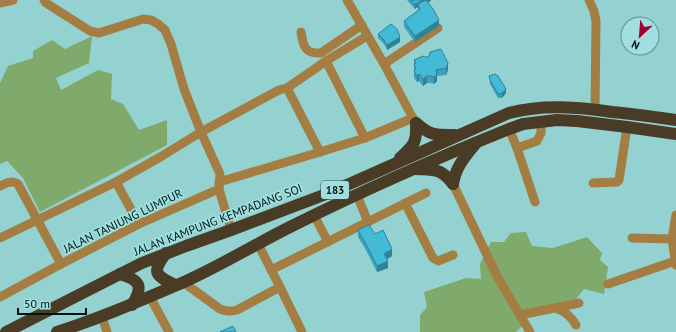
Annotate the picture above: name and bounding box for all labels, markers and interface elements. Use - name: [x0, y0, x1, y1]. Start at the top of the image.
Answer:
- north arrow: [620, 16, 660, 56]
- text: N: [629, 37, 642, 53]
- street label: JALAN KAMPUNG KEMPADANG SOI: [131, 180, 304, 259]
- road number: 183: [321, 181, 349, 199]
- street label: JALAN TANJUNG LUMPUR: [60, 185, 185, 256]
- scale bar: [18, 290, 86, 316]
- text: 50 m: [24, 296, 50, 311]

